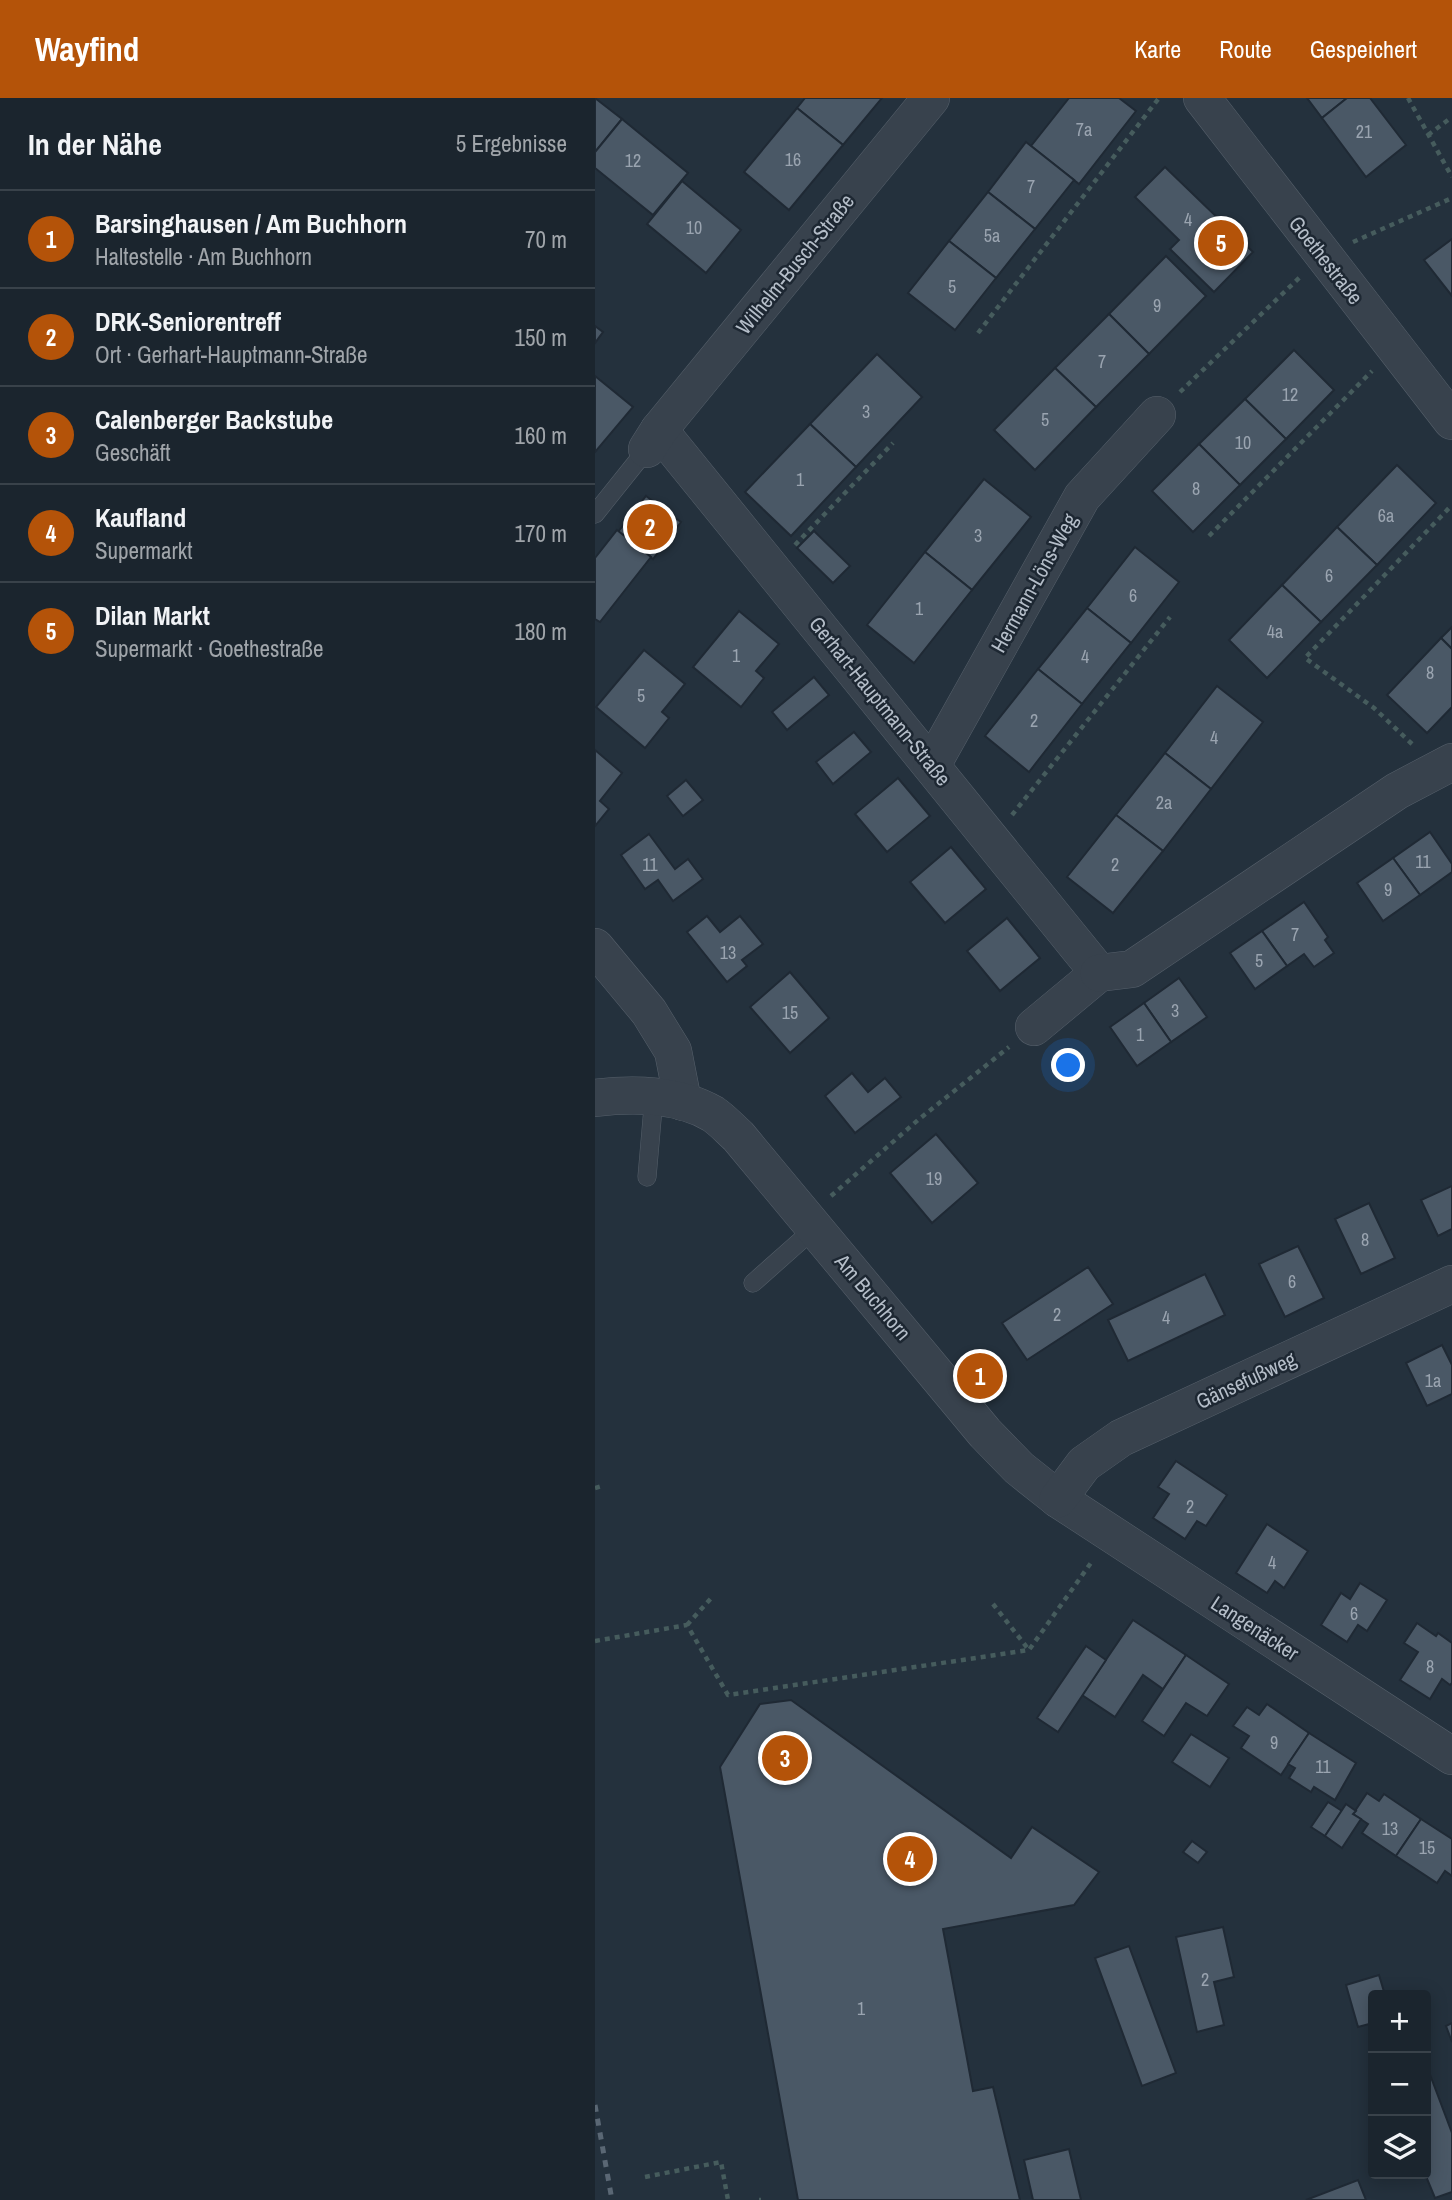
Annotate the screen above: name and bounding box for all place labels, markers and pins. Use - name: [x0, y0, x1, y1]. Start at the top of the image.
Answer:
- pin: 5: [1198, 217, 1244, 269]
- pin: 2: [627, 501, 673, 553]
- pin: 1: [957, 1350, 1003, 1402]
- pin: 3: [762, 1732, 808, 1784]
- pin: 4: [887, 1833, 933, 1885]

